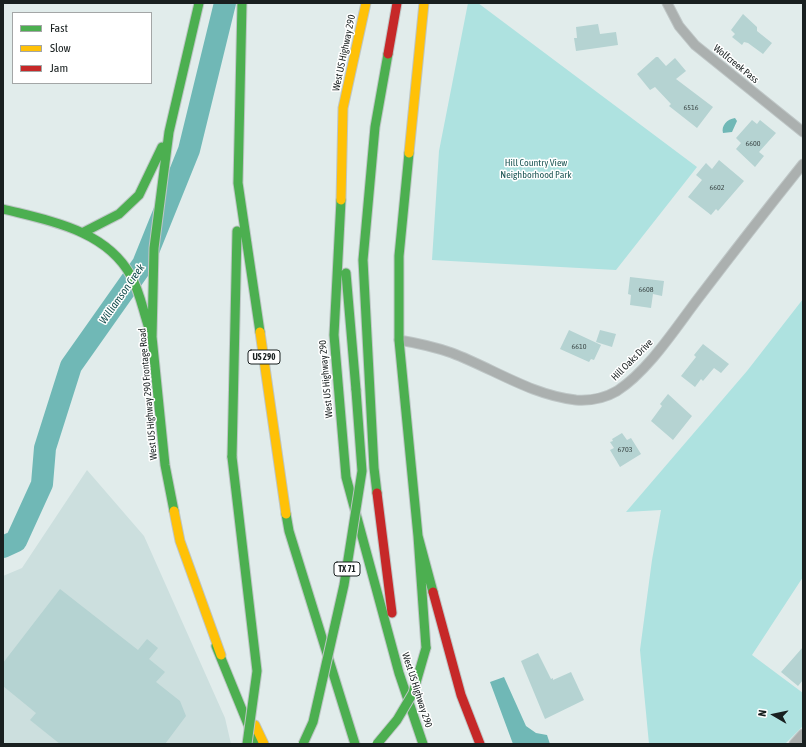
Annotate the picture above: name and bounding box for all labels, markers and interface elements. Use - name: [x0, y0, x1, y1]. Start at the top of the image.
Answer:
- legend: [12, 12, 152, 84]
- street label: West US Highway 290: [330, 14, 358, 92]
- text: Fast: [50, 21, 68, 35]
- text: Slow: [50, 41, 71, 55]
- street label: Wolfcreek Pass: [711, 42, 761, 86]
- text: Jam: [50, 61, 68, 75]
- house number: 6516: [683, 102, 699, 112]
- house number: 6600: [745, 138, 761, 148]
- park label: Hill Country View Neighborhood Park: [500, 157, 572, 180]
- house number: 6602: [709, 182, 725, 192]
- water label: Williamson Creek: [96, 261, 148, 327]
- house number: 6608: [638, 284, 654, 294]
- street label: West US Highway 290 Frontage Road: [136, 328, 160, 460]
- street label: Hill Oaks Drive: [609, 337, 655, 383]
- street label: West US Highway 290: [317, 340, 335, 418]
- house number: 6610: [571, 341, 587, 351]
- road number: US 290: [248, 350, 280, 364]
- house number: 6703: [617, 444, 633, 454]
- road number: TX 71: [334, 562, 360, 576]
- street label: West US Highway 290: [399, 651, 435, 729]
- north arrow: [754, 695, 794, 735]
- text: N: [756, 709, 769, 717]

